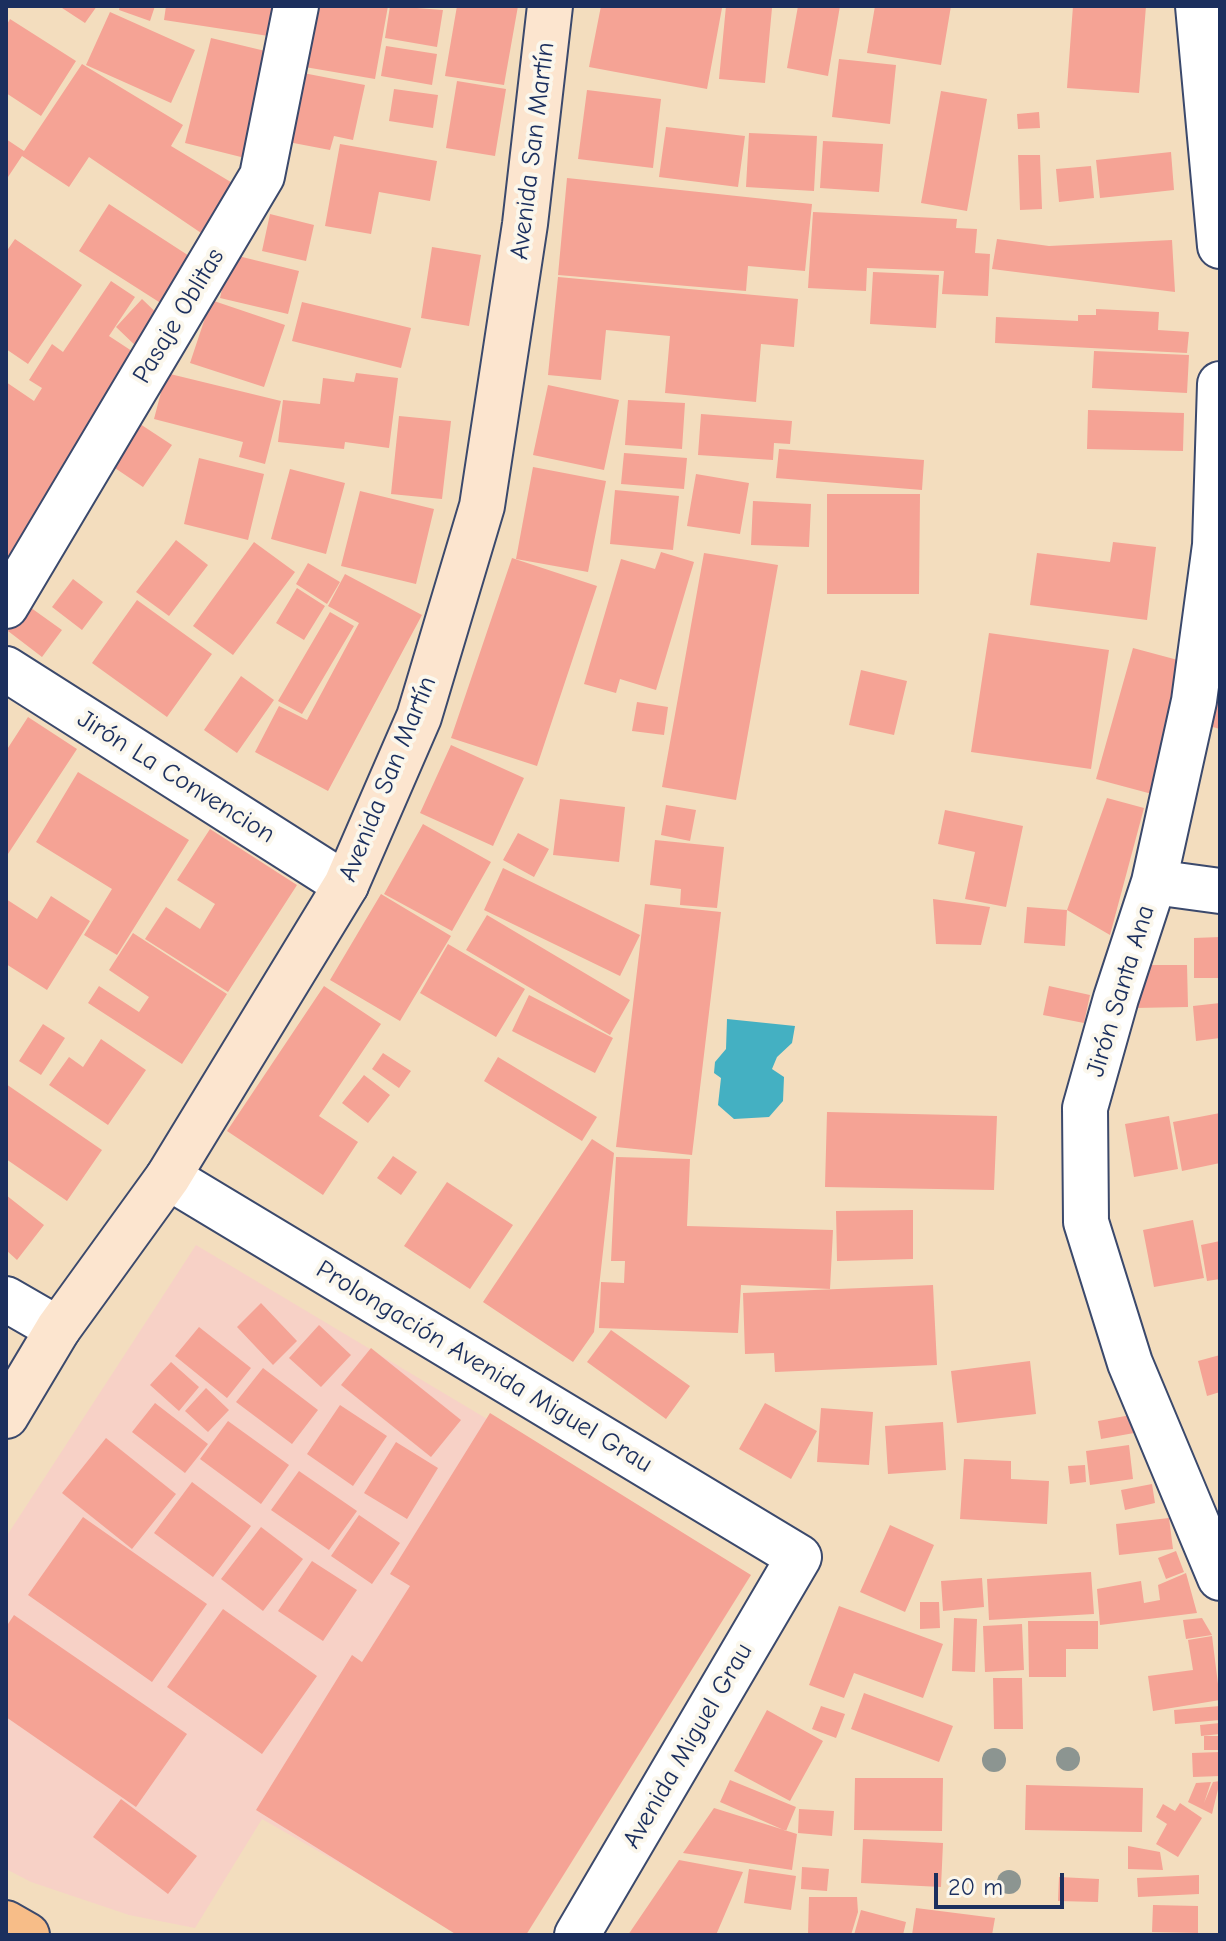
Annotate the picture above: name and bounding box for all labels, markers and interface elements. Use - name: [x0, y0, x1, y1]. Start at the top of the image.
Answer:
- street label: Avenida San Martín: [504, 41, 562, 261]
- street label: Pasaje Oblitas: [126, 243, 232, 389]
- street label: Avenida San Martín: [333, 672, 443, 886]
- street label: Jirón La Convencion: [71, 704, 281, 850]
- street label: Jirón Santa Ana: [1080, 901, 1162, 1081]
- street label: Prolongación Avenida Miguel Grau: [310, 1254, 658, 1480]
- street label: Avenida Miguel Grau: [617, 1638, 759, 1854]
- scale bar: [938, 1857, 1068, 1907]
- text: 20 m: [948, 1873, 1003, 1901]

